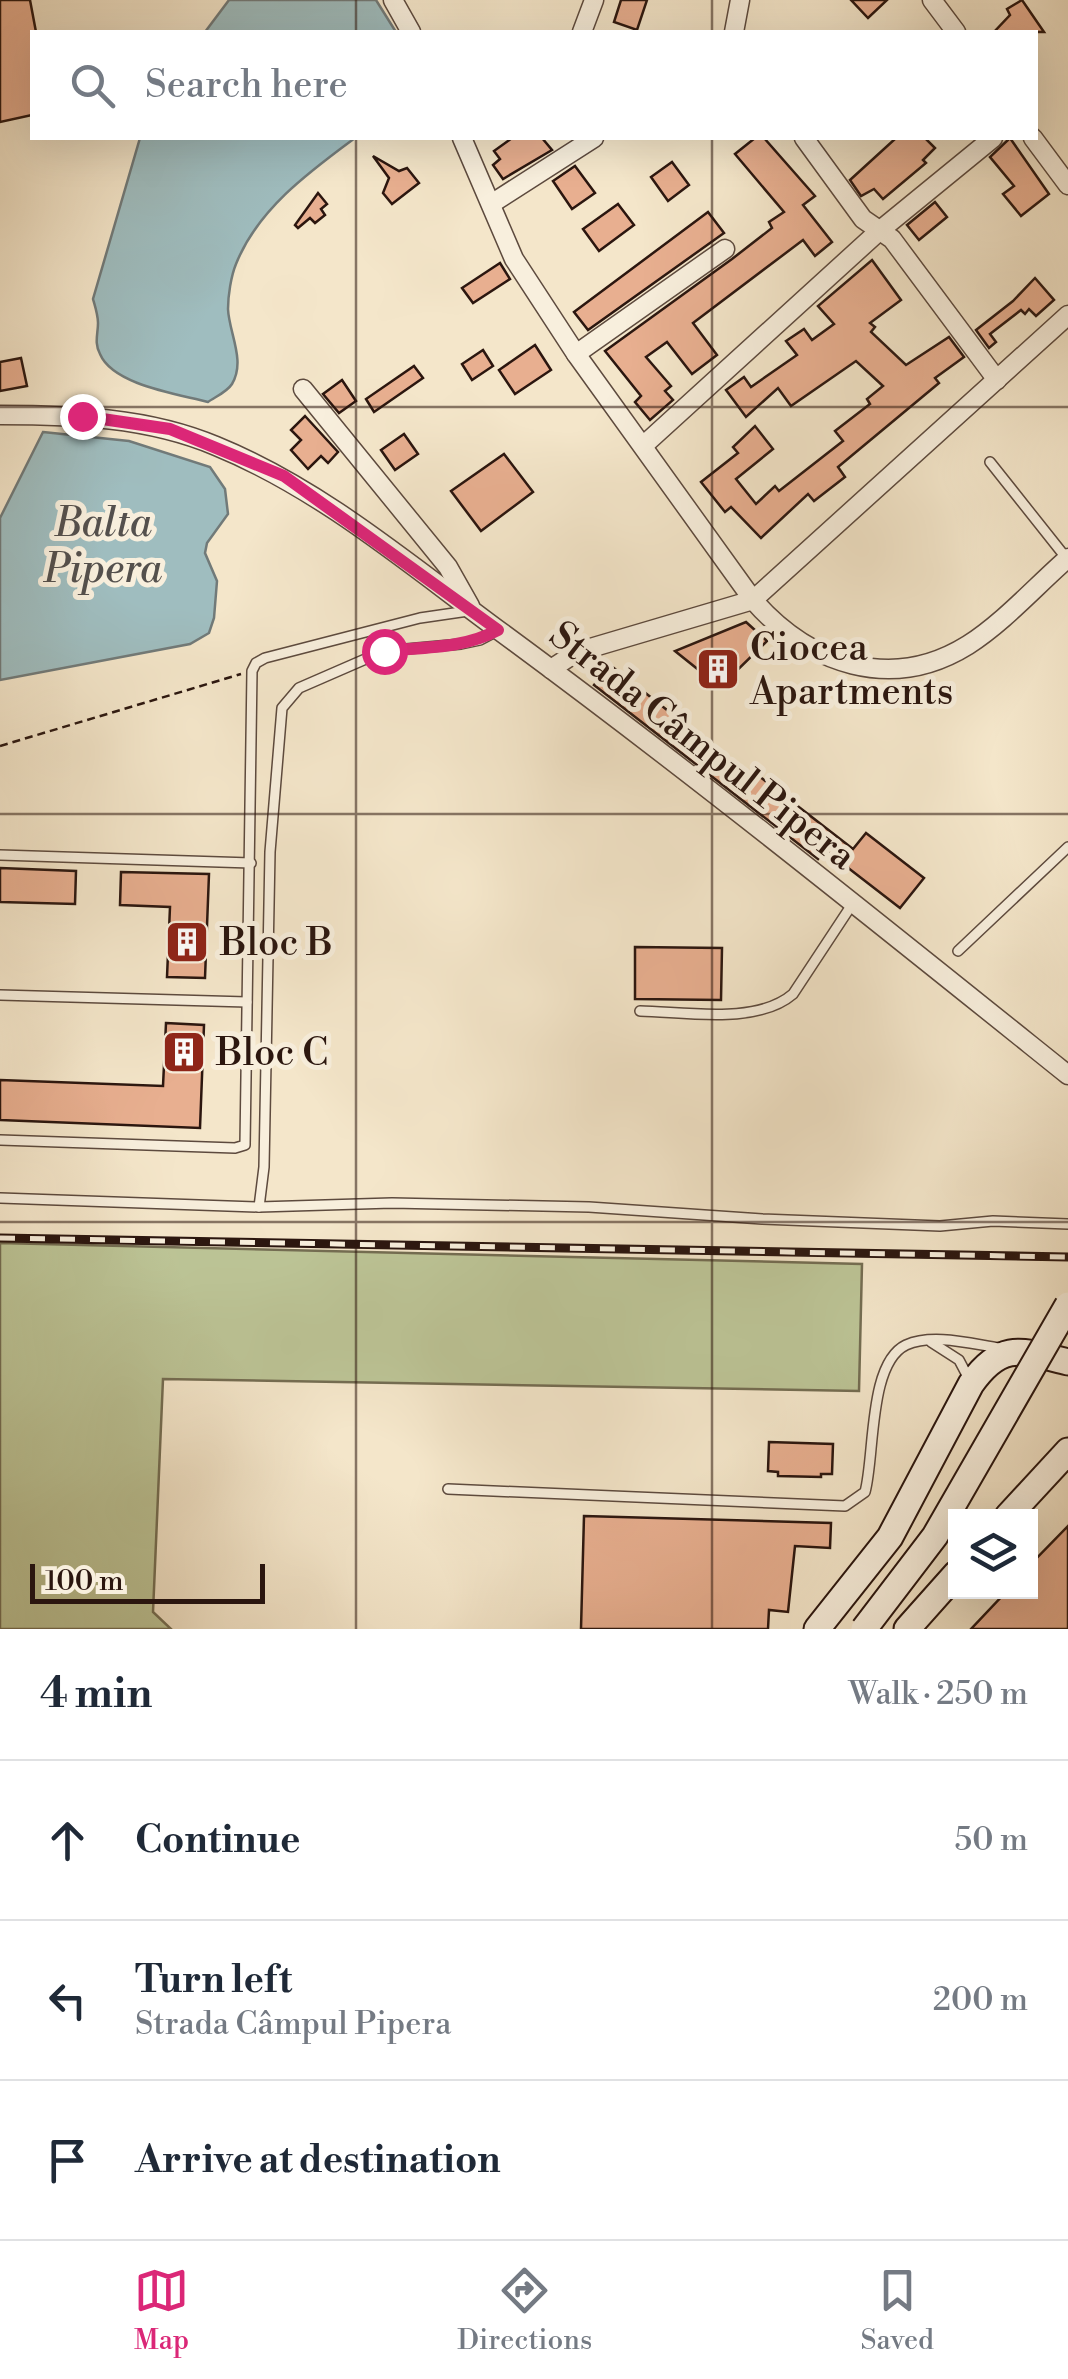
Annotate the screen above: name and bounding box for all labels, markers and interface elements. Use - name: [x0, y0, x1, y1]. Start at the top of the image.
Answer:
- search box: [30, 30, 1038, 140]
- icon: search: [65, 58, 120, 113]
- text: Search here: [145, 62, 348, 109]
- route end: [60, 394, 106, 440]
- water label: Balta Pipera: [43, 499, 163, 595]
- street label: Strada Câmpul Pipera: [540, 612, 865, 881]
- place label: Ciocea Apartments: [749, 625, 953, 716]
- route start: [362, 629, 408, 675]
- building icon: Ciocea Apartments: [695, 646, 741, 692]
- building icon: Bloc B: [164, 919, 210, 965]
- place label: Bloc B: [219, 920, 333, 967]
- building icon: Bloc C: [161, 1029, 207, 1075]
- place label: Bloc C: [215, 1030, 328, 1077]
- map controls: [948, 1509, 1038, 1599]
- button: layers: [948, 1509, 1038, 1599]
- scale bar: [30, 1559, 265, 1604]
- text: 100 m: [45, 1564, 124, 1599]
- text: 4 min: [40, 1668, 152, 1721]
- text: Walk · 250 m: [848, 1674, 1028, 1714]
- icon: ahead: [40, 1813, 95, 1868]
- text: Continue: [135, 1817, 300, 1864]
- text: 50 m: [955, 1820, 1028, 1860]
- text: Turn left: [135, 1957, 292, 2004]
- icon: left: [40, 1973, 95, 2028]
- text: 200 m: [933, 1980, 1028, 2020]
- text: Strada Câmpul Pipera: [135, 2004, 451, 2044]
- icon: arrive: [40, 2133, 95, 2188]
- text: Arrive at destination: [135, 2137, 501, 2184]
- tab: Map: [134, 2263, 189, 2358]
- tab: Directions: [457, 2263, 592, 2358]
- tab: Saved: [860, 2263, 934, 2358]

